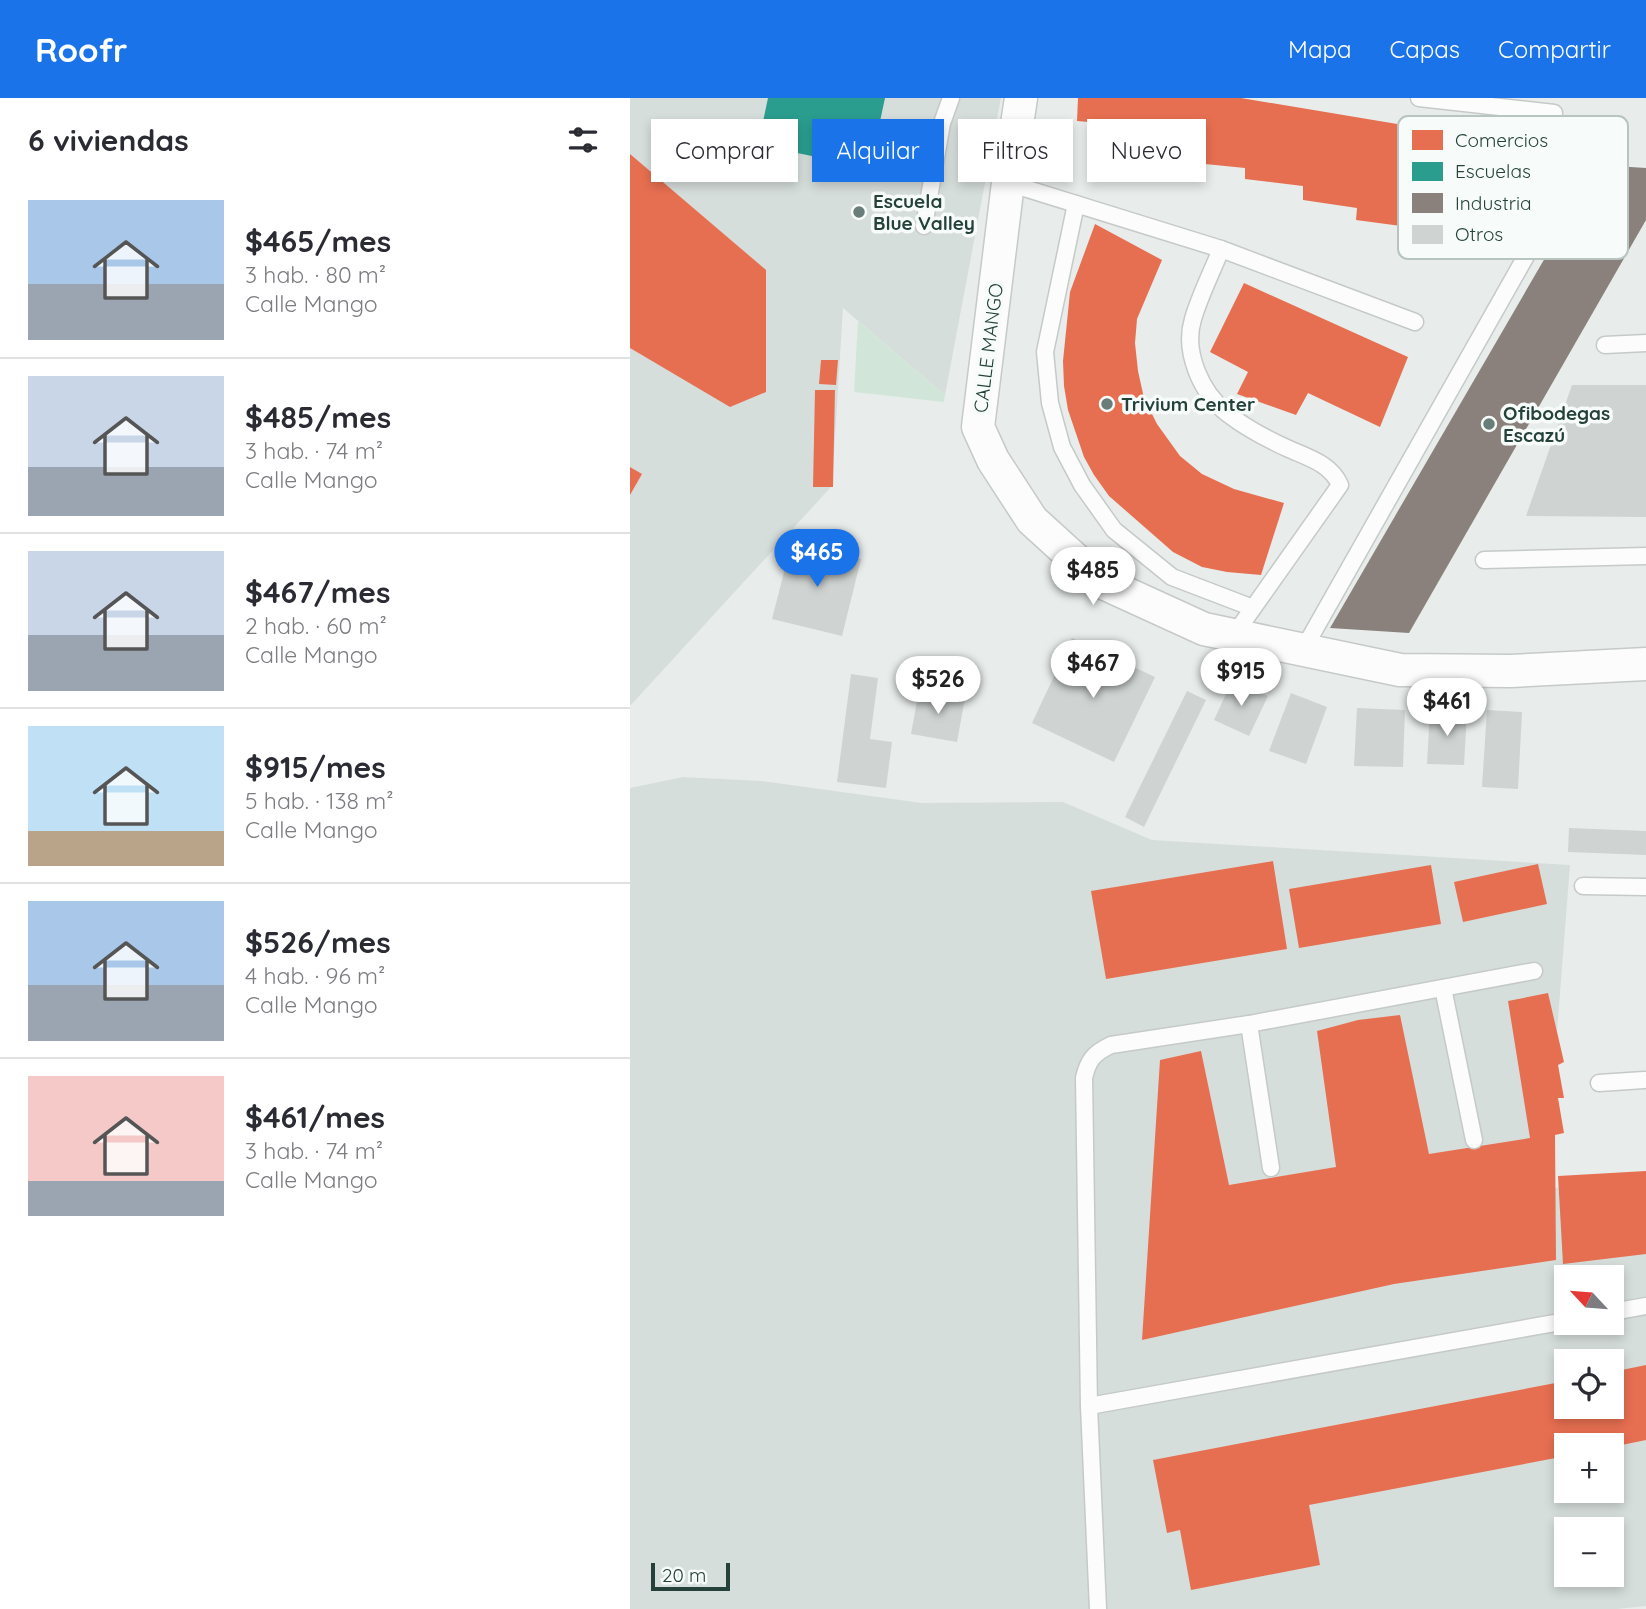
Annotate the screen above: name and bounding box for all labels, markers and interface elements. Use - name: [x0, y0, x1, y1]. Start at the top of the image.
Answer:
- text: Roofr: [35, 29, 127, 70]
- text: Mapa: [1288, 34, 1352, 64]
- text: Capas: [1390, 34, 1460, 64]
- text: Compartir: [1498, 34, 1611, 64]
- legend: [1398, 116, 1628, 259]
- chip: Comprar: [651, 119, 798, 182]
- chip: Alquilar: [812, 119, 944, 182]
- chip: Filtros: [958, 119, 1073, 182]
- chip: Nuevo: [1087, 119, 1206, 182]
- text: 6 viviendas: [28, 121, 189, 159]
- icon: filters: [564, 121, 602, 159]
- text: Comercios: [1455, 128, 1548, 152]
- text: Escuelas: [1455, 159, 1531, 183]
- place label: Escuela Blue Valley: [873, 189, 975, 235]
- text: Industria: [1455, 191, 1532, 215]
- marker: Escuela Blue Valley: [851, 204, 867, 220]
- text: $465/mes: [245, 222, 391, 260]
- text: Otros: [1455, 222, 1503, 246]
- icon: home: [84, 228, 168, 312]
- text: 3 hab. · 80 m²: [245, 260, 386, 289]
- street label: CALLE MANGO: [968, 282, 1008, 414]
- text: Calle Mango: [245, 289, 378, 318]
- place label: Trivium Center: [1121, 392, 1255, 416]
- marker: Trivium Center: [1099, 396, 1115, 412]
- text: $485/mes: [245, 398, 391, 436]
- place label: Ofibodegas Escazú: [1503, 401, 1610, 447]
- icon: home: [84, 404, 168, 488]
- marker: Ofibodegas Escazú: [1481, 416, 1497, 432]
- text: 3 hab. · 74 m²: [245, 436, 383, 465]
- text: Calle Mango: [245, 465, 378, 494]
- pin: $465: [776, 530, 858, 589]
- text: $465: [790, 537, 844, 566]
- pin: $485: [1052, 547, 1134, 607]
- text: $485: [1066, 555, 1120, 584]
- text: $467/mes: [245, 573, 390, 611]
- icon: home: [84, 579, 168, 663]
- text: 2 hab. · 60 m²: [245, 611, 387, 640]
- text: Calle Mango: [245, 640, 378, 669]
- pin: $467: [1052, 640, 1134, 700]
- text: $467: [1067, 648, 1119, 677]
- pin: $915: [1200, 648, 1282, 708]
- pin: $526: [897, 656, 979, 716]
- text: $915: [1217, 656, 1266, 685]
- text: $526: [912, 664, 964, 693]
- pin: $461: [1406, 678, 1488, 738]
- text: $461: [1423, 686, 1471, 715]
- text: $915/mes: [245, 748, 386, 786]
- icon: home: [84, 754, 168, 838]
- text: 5 hab. · 138 m²: [245, 786, 394, 815]
- text: Calle Mango: [245, 815, 378, 844]
- text: $526/mes: [245, 923, 391, 961]
- icon: home: [84, 929, 168, 1013]
- text: 4 hab. · 96 m²: [245, 961, 385, 990]
- text: Calle Mango: [245, 990, 378, 1019]
- text: $461/mes: [245, 1098, 385, 1136]
- icon: home: [84, 1104, 168, 1188]
- text: 3 hab. · 74 m²: [245, 1136, 383, 1165]
- text: Calle Mango: [245, 1165, 378, 1194]
- north arrow: [1554, 1265, 1624, 1335]
- map controls: [1554, 1265, 1624, 1587]
- button: locate: [1554, 1349, 1624, 1419]
- button: +: [1554, 1433, 1624, 1503]
- button: −: [1554, 1517, 1624, 1587]
- scale bar: [651, 1560, 730, 1592]
- text: 20 m: [662, 1563, 706, 1587]

